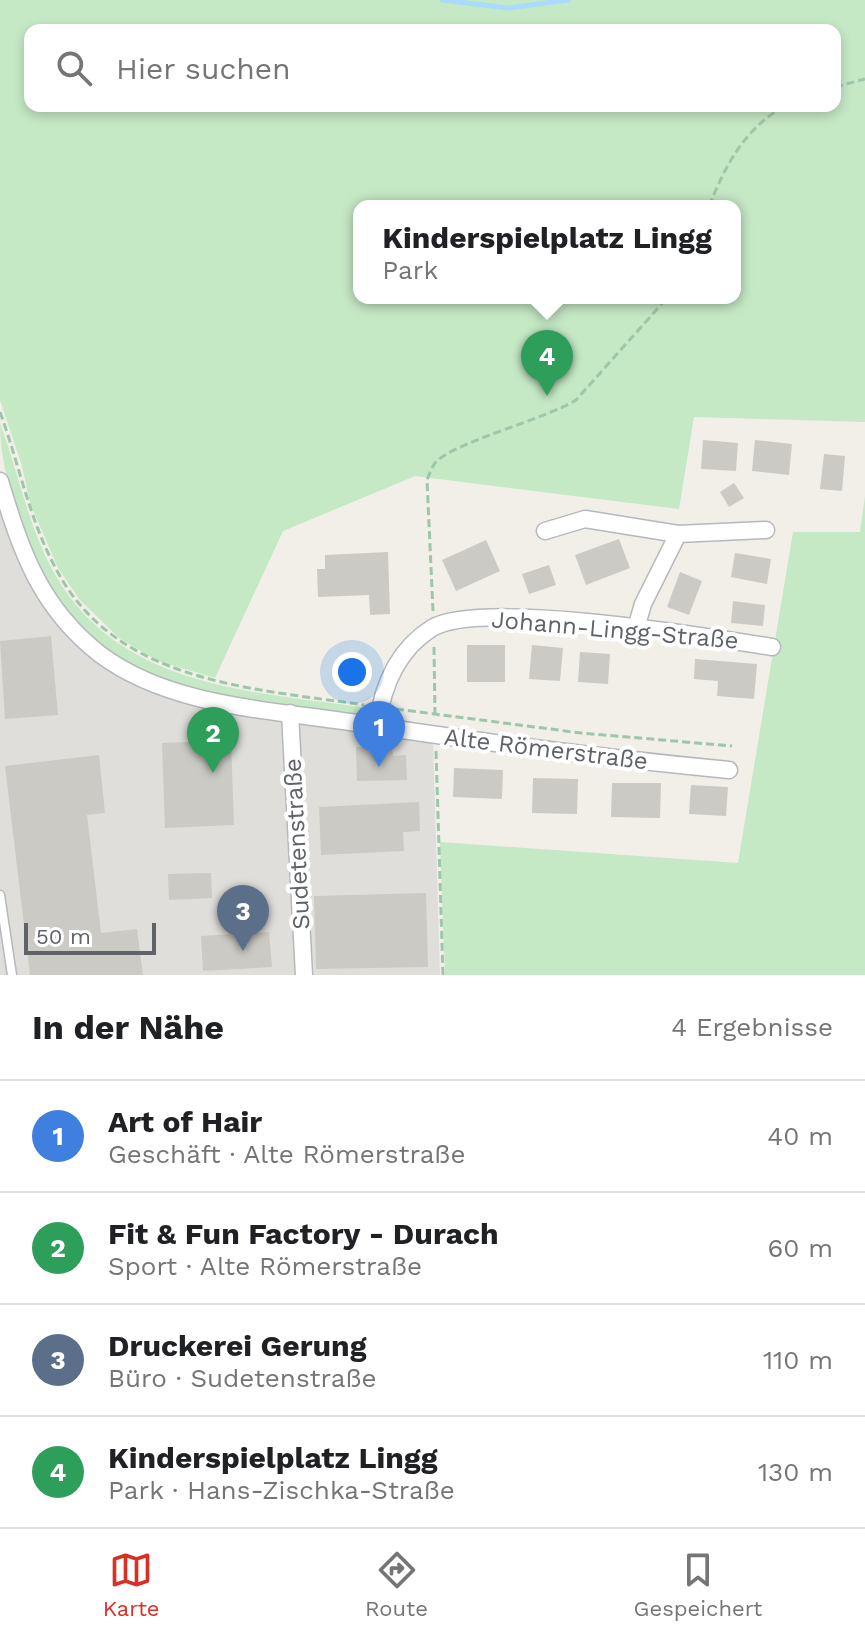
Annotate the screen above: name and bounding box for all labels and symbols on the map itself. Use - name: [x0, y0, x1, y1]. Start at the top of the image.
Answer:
- pin: 4: [521, 330, 573, 396]
- street label: Johann-Lingg-Straße: [490, 605, 740, 655]
- your location: [332, 652, 372, 692]
- pin: 1: [353, 701, 405, 767]
- pin: 2: [187, 707, 239, 773]
- street label: Alte Römerstraße: [442, 723, 650, 775]
- street label: Sudetenstraße: [279, 757, 315, 931]
- pin: 3: [217, 885, 269, 951]
- scale bar: [24, 919, 156, 955]

